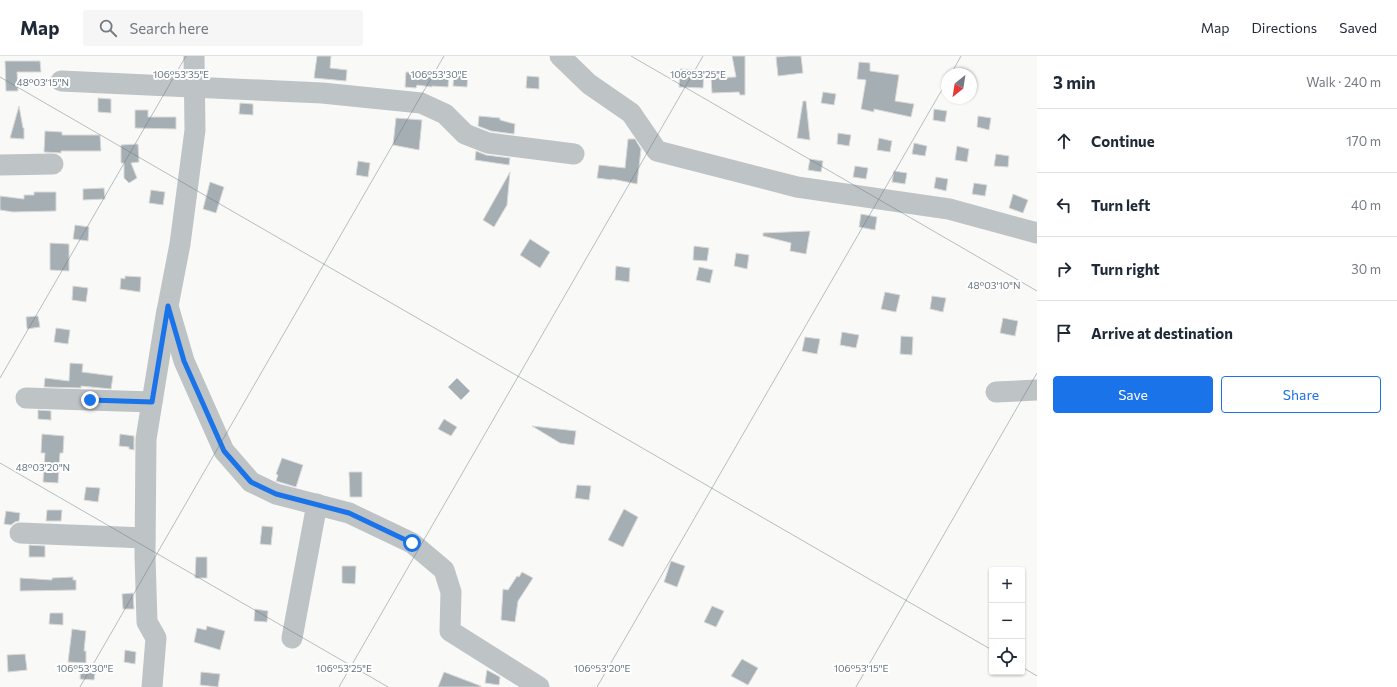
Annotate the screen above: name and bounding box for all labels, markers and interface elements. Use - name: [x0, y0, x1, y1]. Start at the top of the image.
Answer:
- search box: [83, 10, 363, 46]
- text: Map: [20, 16, 59, 39]
- icon: search: [97, 17, 119, 39]
- text: Search here: [129, 19, 209, 37]
- text: Map: [1201, 19, 1230, 36]
- text: Directions: [1252, 19, 1317, 36]
- text: Saved: [1339, 19, 1377, 36]
- text: 106°53'35"E: [153, 68, 209, 80]
- text: 106°53'30"E: [411, 68, 468, 80]
- text: 106°53'25"E: [670, 68, 726, 80]
- north arrow: [941, 68, 977, 104]
- text: 3 min: [1053, 72, 1096, 93]
- text: Walk · 240 m: [1306, 74, 1381, 90]
- text: 48°03'15"N: [17, 76, 69, 88]
- icon: ahead: [1053, 130, 1075, 152]
- text: Continue: [1091, 132, 1155, 150]
- text: 170 m: [1346, 133, 1381, 149]
- icon: left: [1053, 194, 1075, 216]
- text: Turn left: [1091, 196, 1150, 214]
- text: 40 m: [1351, 197, 1381, 213]
- icon: right: [1053, 258, 1075, 280]
- text: Turn right: [1091, 260, 1160, 278]
- text: 30 m: [1351, 261, 1381, 277]
- text: 48°03'10"N: [967, 279, 1021, 291]
- icon: arrive: [1053, 322, 1075, 344]
- text: Arrive at destination: [1091, 324, 1233, 342]
- button: Save: [1053, 376, 1213, 413]
- button: Share: [1221, 376, 1381, 413]
- route end: [81, 391, 99, 409]
- text: 48°03'20"N: [16, 461, 70, 473]
- route start: [403, 534, 421, 552]
- map controls: [989, 567, 1025, 675]
- button: +: [989, 567, 1025, 603]
- button: −: [989, 603, 1025, 639]
- button: locate: [989, 639, 1025, 675]
- text: 106°53'30"E: [57, 662, 114, 674]
- text: 106°53'25"E: [316, 662, 372, 674]
- text: 106°53'20"E: [574, 662, 630, 674]
- text: 106°53'15"E: [834, 662, 888, 674]

